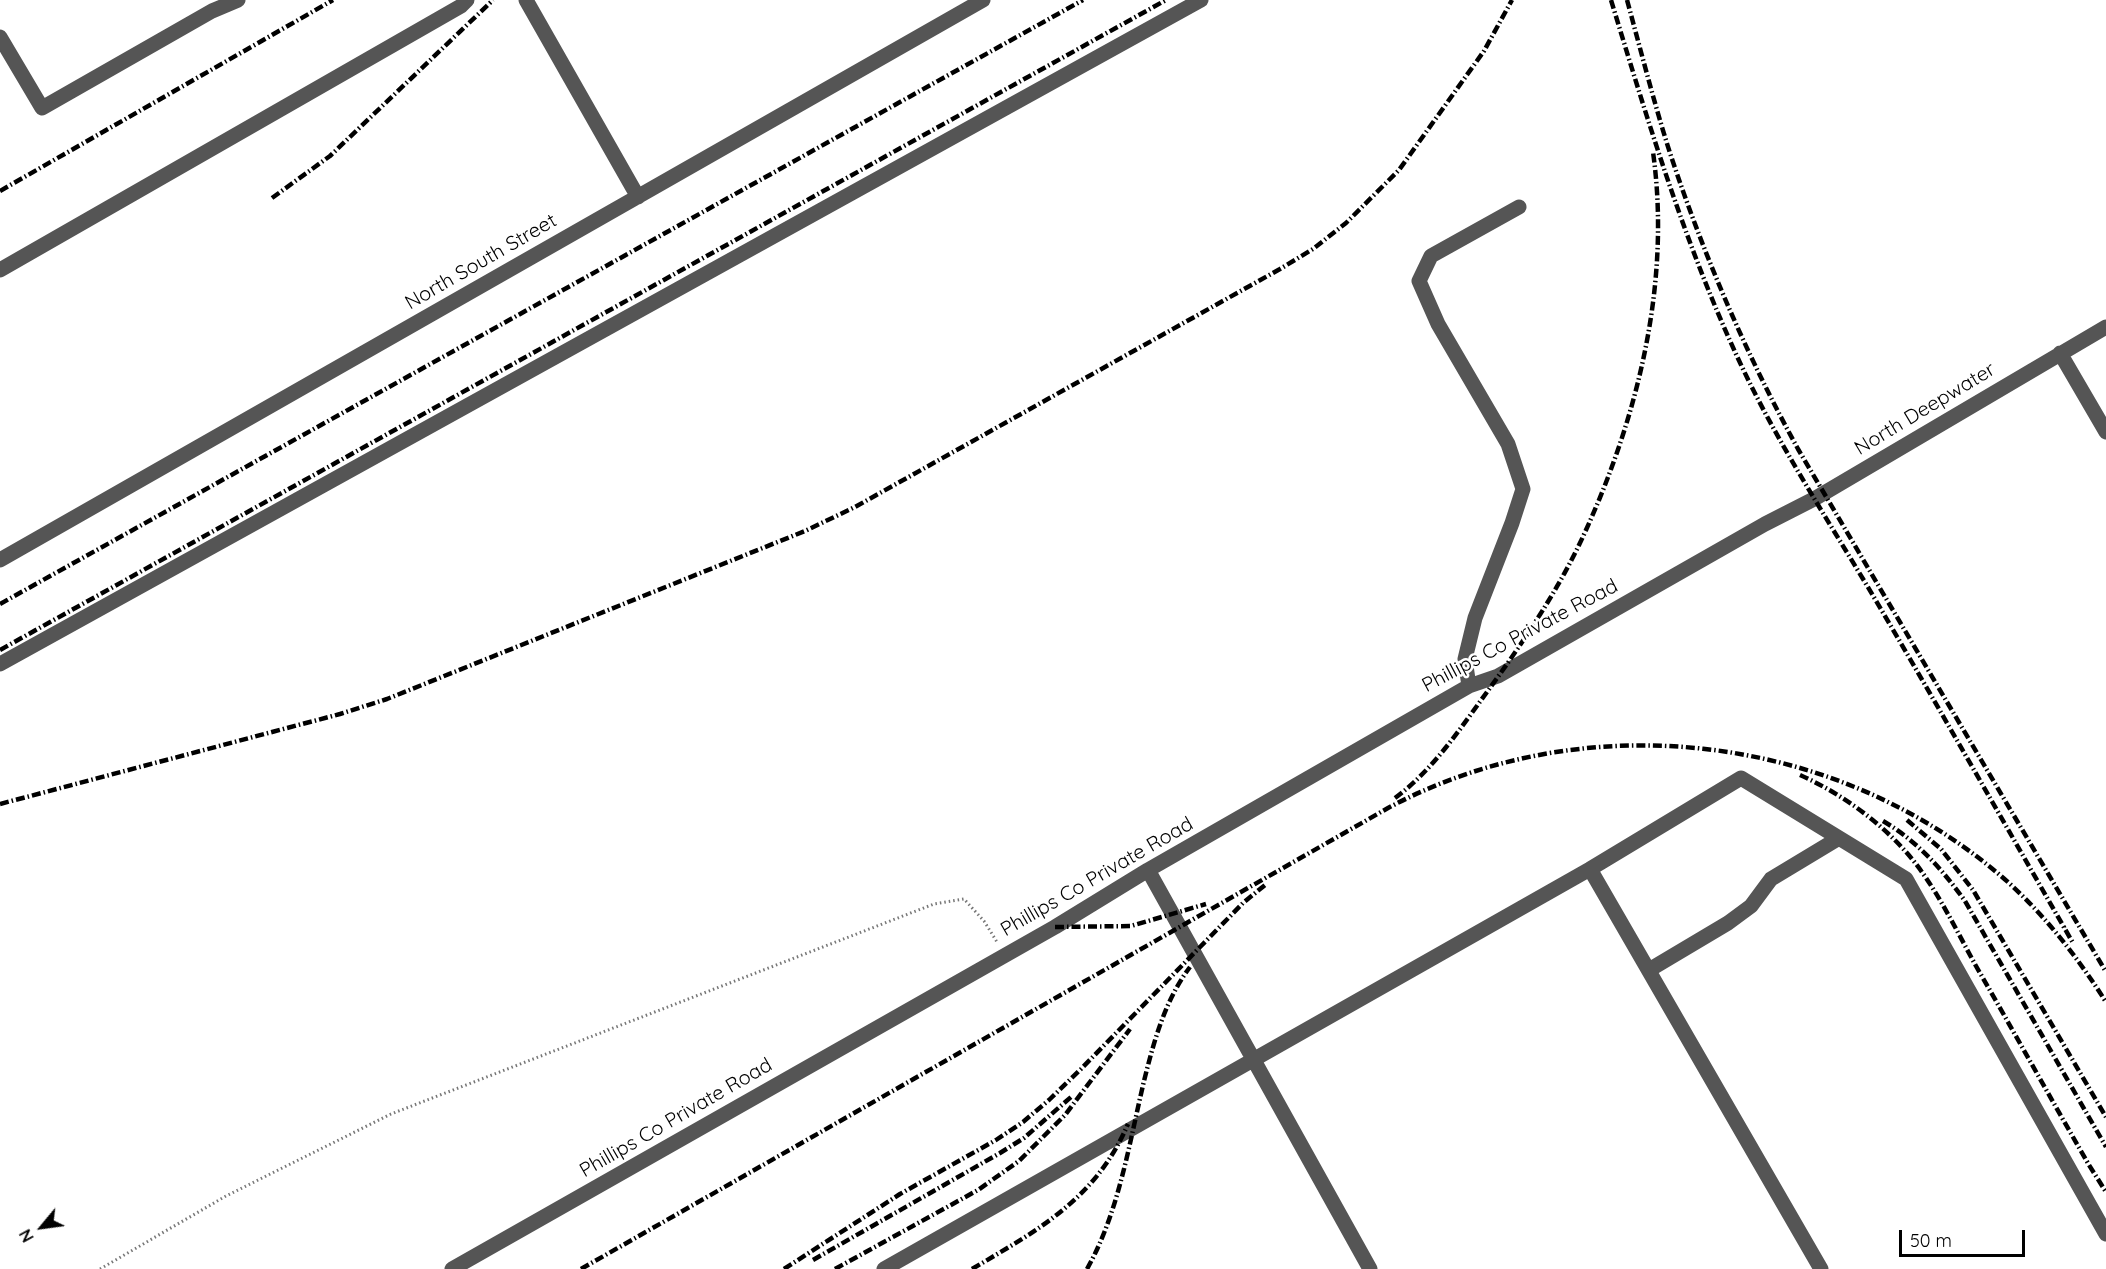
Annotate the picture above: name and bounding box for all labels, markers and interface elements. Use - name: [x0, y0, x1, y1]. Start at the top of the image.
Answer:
- street label: North South Street: [401, 209, 561, 315]
- street label: North Deepwater: [1850, 357, 2000, 461]
- street label: Phillips Co Private Road: [1418, 574, 1622, 698]
- street label: Phillips Co Private Road: [997, 812, 1197, 942]
- street label: Phillips Co Private Road: [576, 1053, 776, 1183]
- north arrow: [12, 1197, 72, 1257]
- scale bar: [1902, 1218, 2028, 1256]
- text: N: [15, 1226, 38, 1246]
- text: 50 m: [1910, 1229, 1952, 1252]

